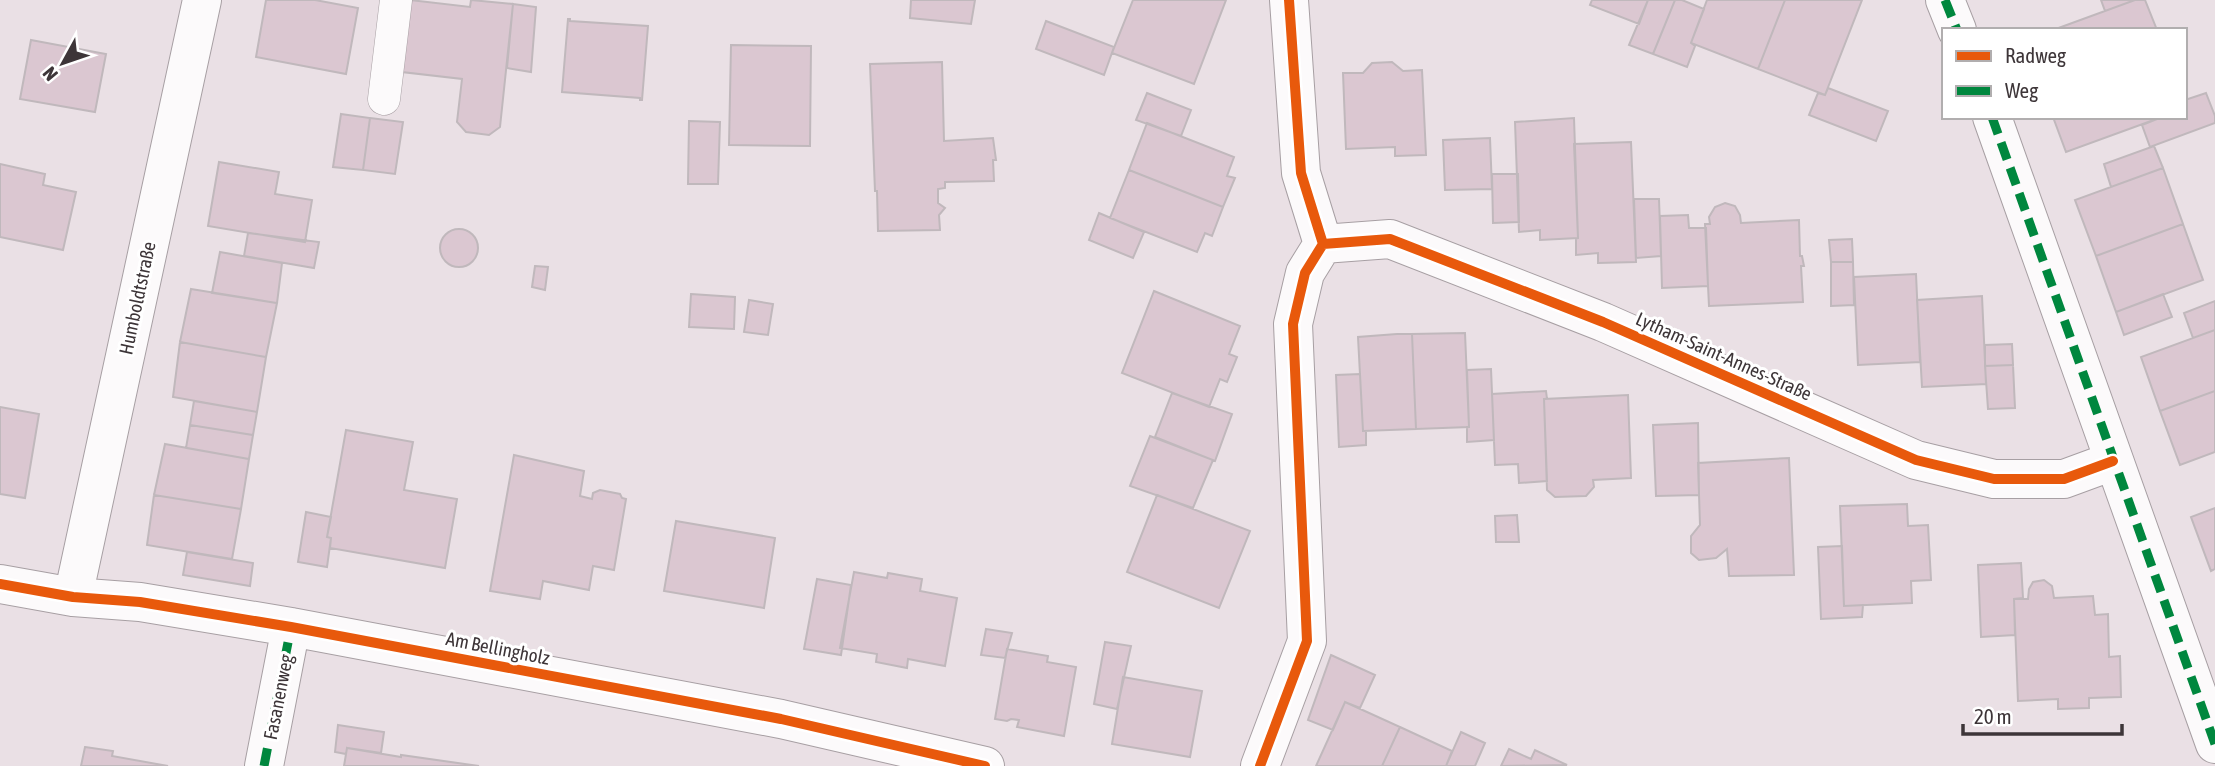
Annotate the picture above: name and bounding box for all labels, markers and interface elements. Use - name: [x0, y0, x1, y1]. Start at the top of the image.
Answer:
- north arrow: [28, 28, 98, 98]
- legend: [1942, 28, 2187, 119]
- text: Radweg: [2005, 43, 2066, 67]
- text: N: [38, 63, 62, 85]
- text: Weg: [2005, 78, 2038, 102]
- street label: Humboldtstraße: [114, 239, 160, 357]
- street label: Lytham-Saint-Annes-Straße: [1633, 307, 1815, 405]
- street label: Am Bellingholz: [444, 627, 552, 669]
- street label: Fasanenweg: [259, 652, 297, 742]
- scale bar: [1963, 692, 2122, 736]
- text: 20 m: [1974, 704, 2012, 728]

